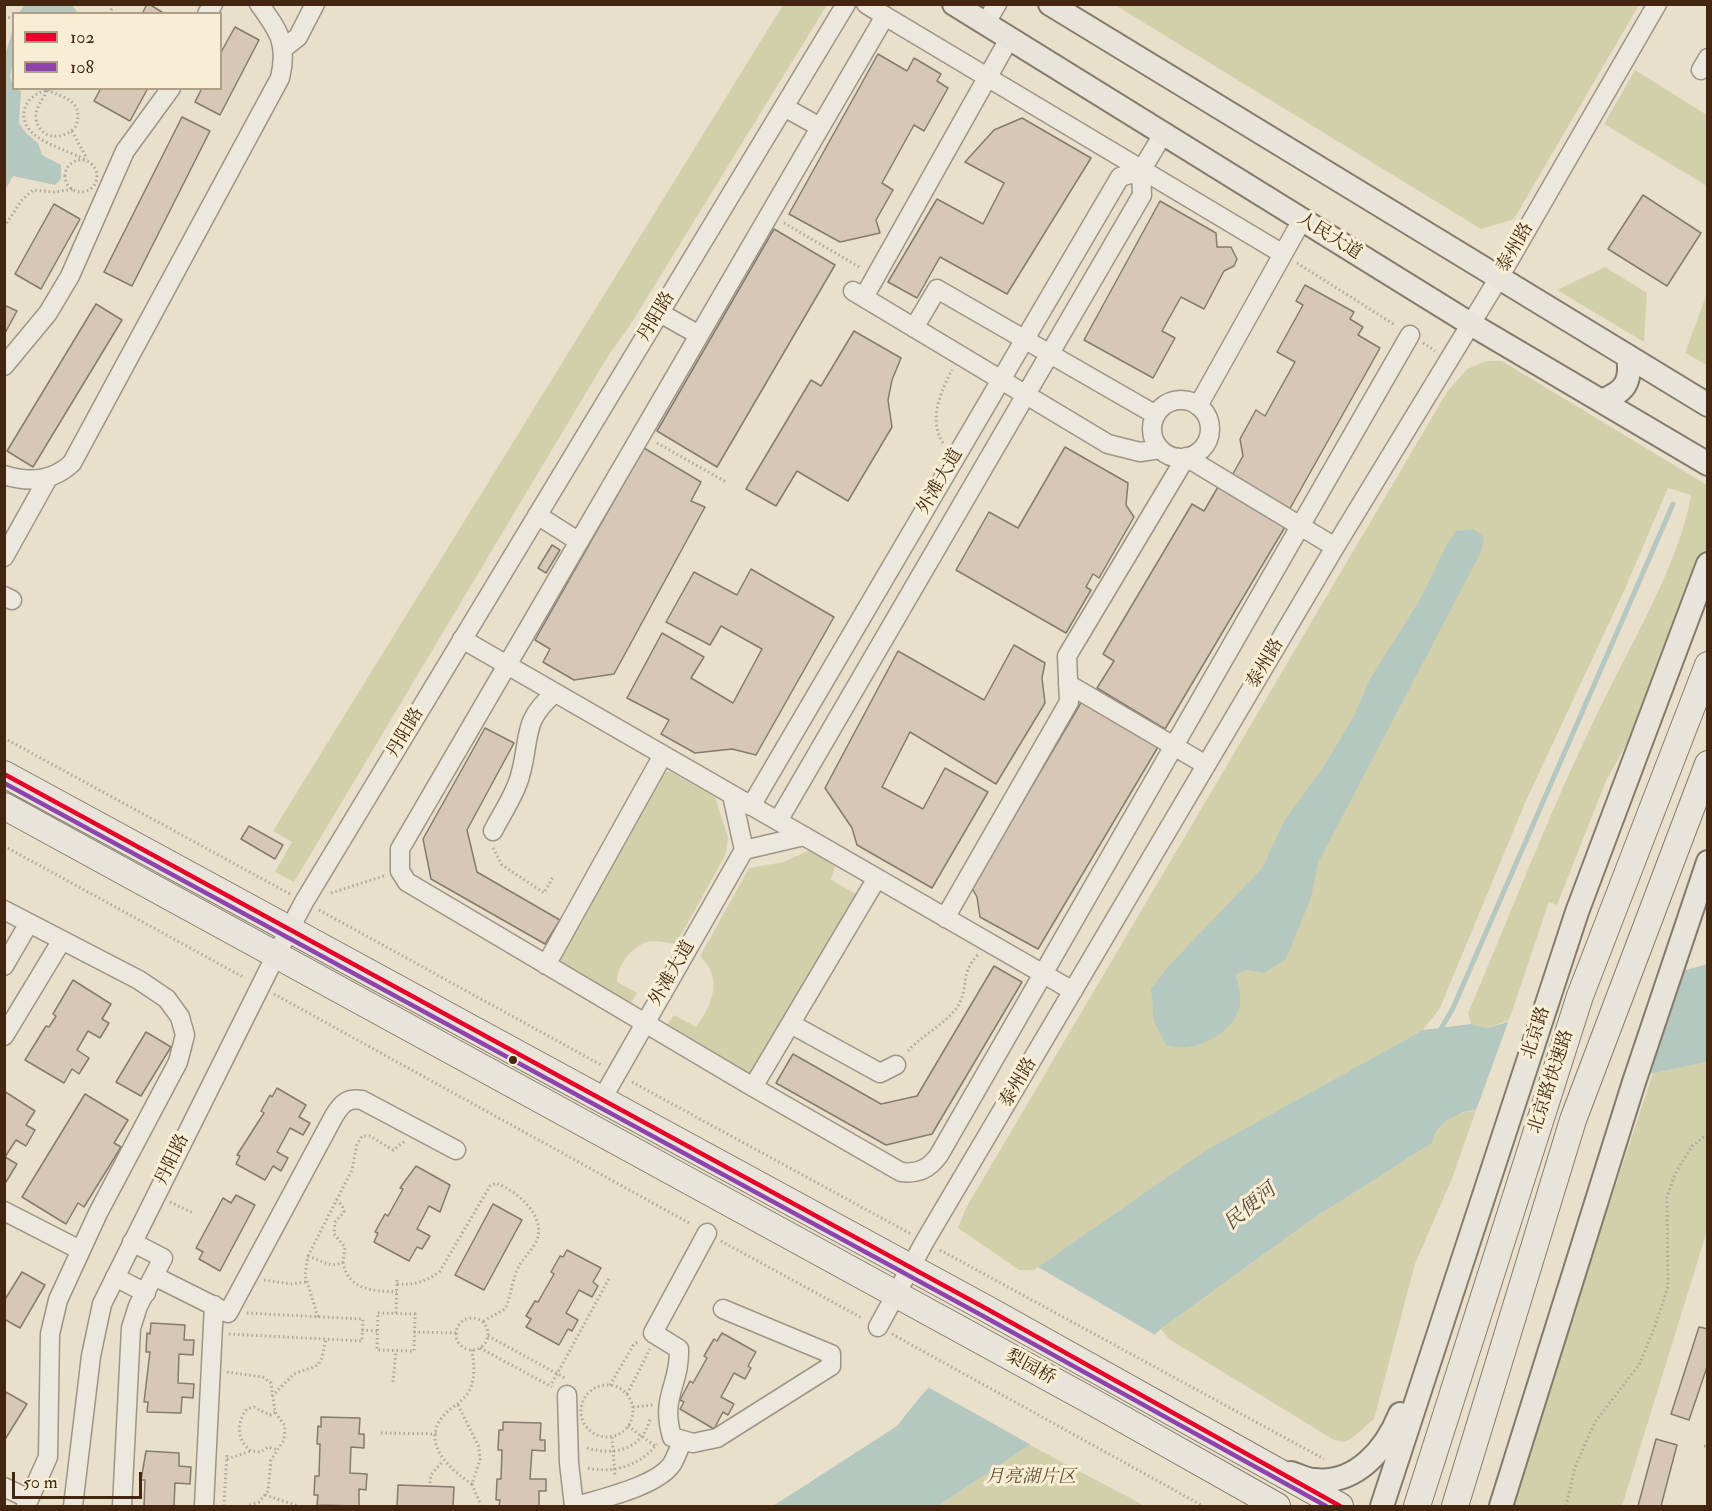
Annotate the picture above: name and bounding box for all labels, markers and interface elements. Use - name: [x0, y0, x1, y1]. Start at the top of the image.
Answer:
- legend: [12, 12, 222, 90]
- text: 102: [70, 26, 95, 49]
- text: 108: [70, 56, 94, 79]
- street label: 人民大道: [1293, 209, 1365, 265]
- street label: 泰州路: [1493, 219, 1539, 277]
- street label: 丹阳路: [634, 288, 680, 346]
- street label: 外滩大道: [914, 445, 968, 519]
- street label: 泰州路: [1243, 635, 1289, 693]
- street label: 丹阳路: [383, 704, 429, 762]
- street label: 外滩大道: [646, 937, 700, 1011]
- street label: 北京路: [1518, 1004, 1556, 1062]
- street label: 北京路快速路: [1525, 1027, 1579, 1137]
- unlabelled marker: [507, 1054, 519, 1066]
- street label: 泰州路: [996, 1054, 1042, 1112]
- street label: 丹阳路: [151, 1131, 195, 1189]
- water label: 民便河: [1220, 1180, 1282, 1236]
- street label: 梨园桥: [1001, 1346, 1059, 1390]
- scale bar: [15, 1460, 146, 1498]
- park label: 月亮湖片区: [986, 1467, 1076, 1489]
- text: 50 m: [23, 1471, 58, 1494]

